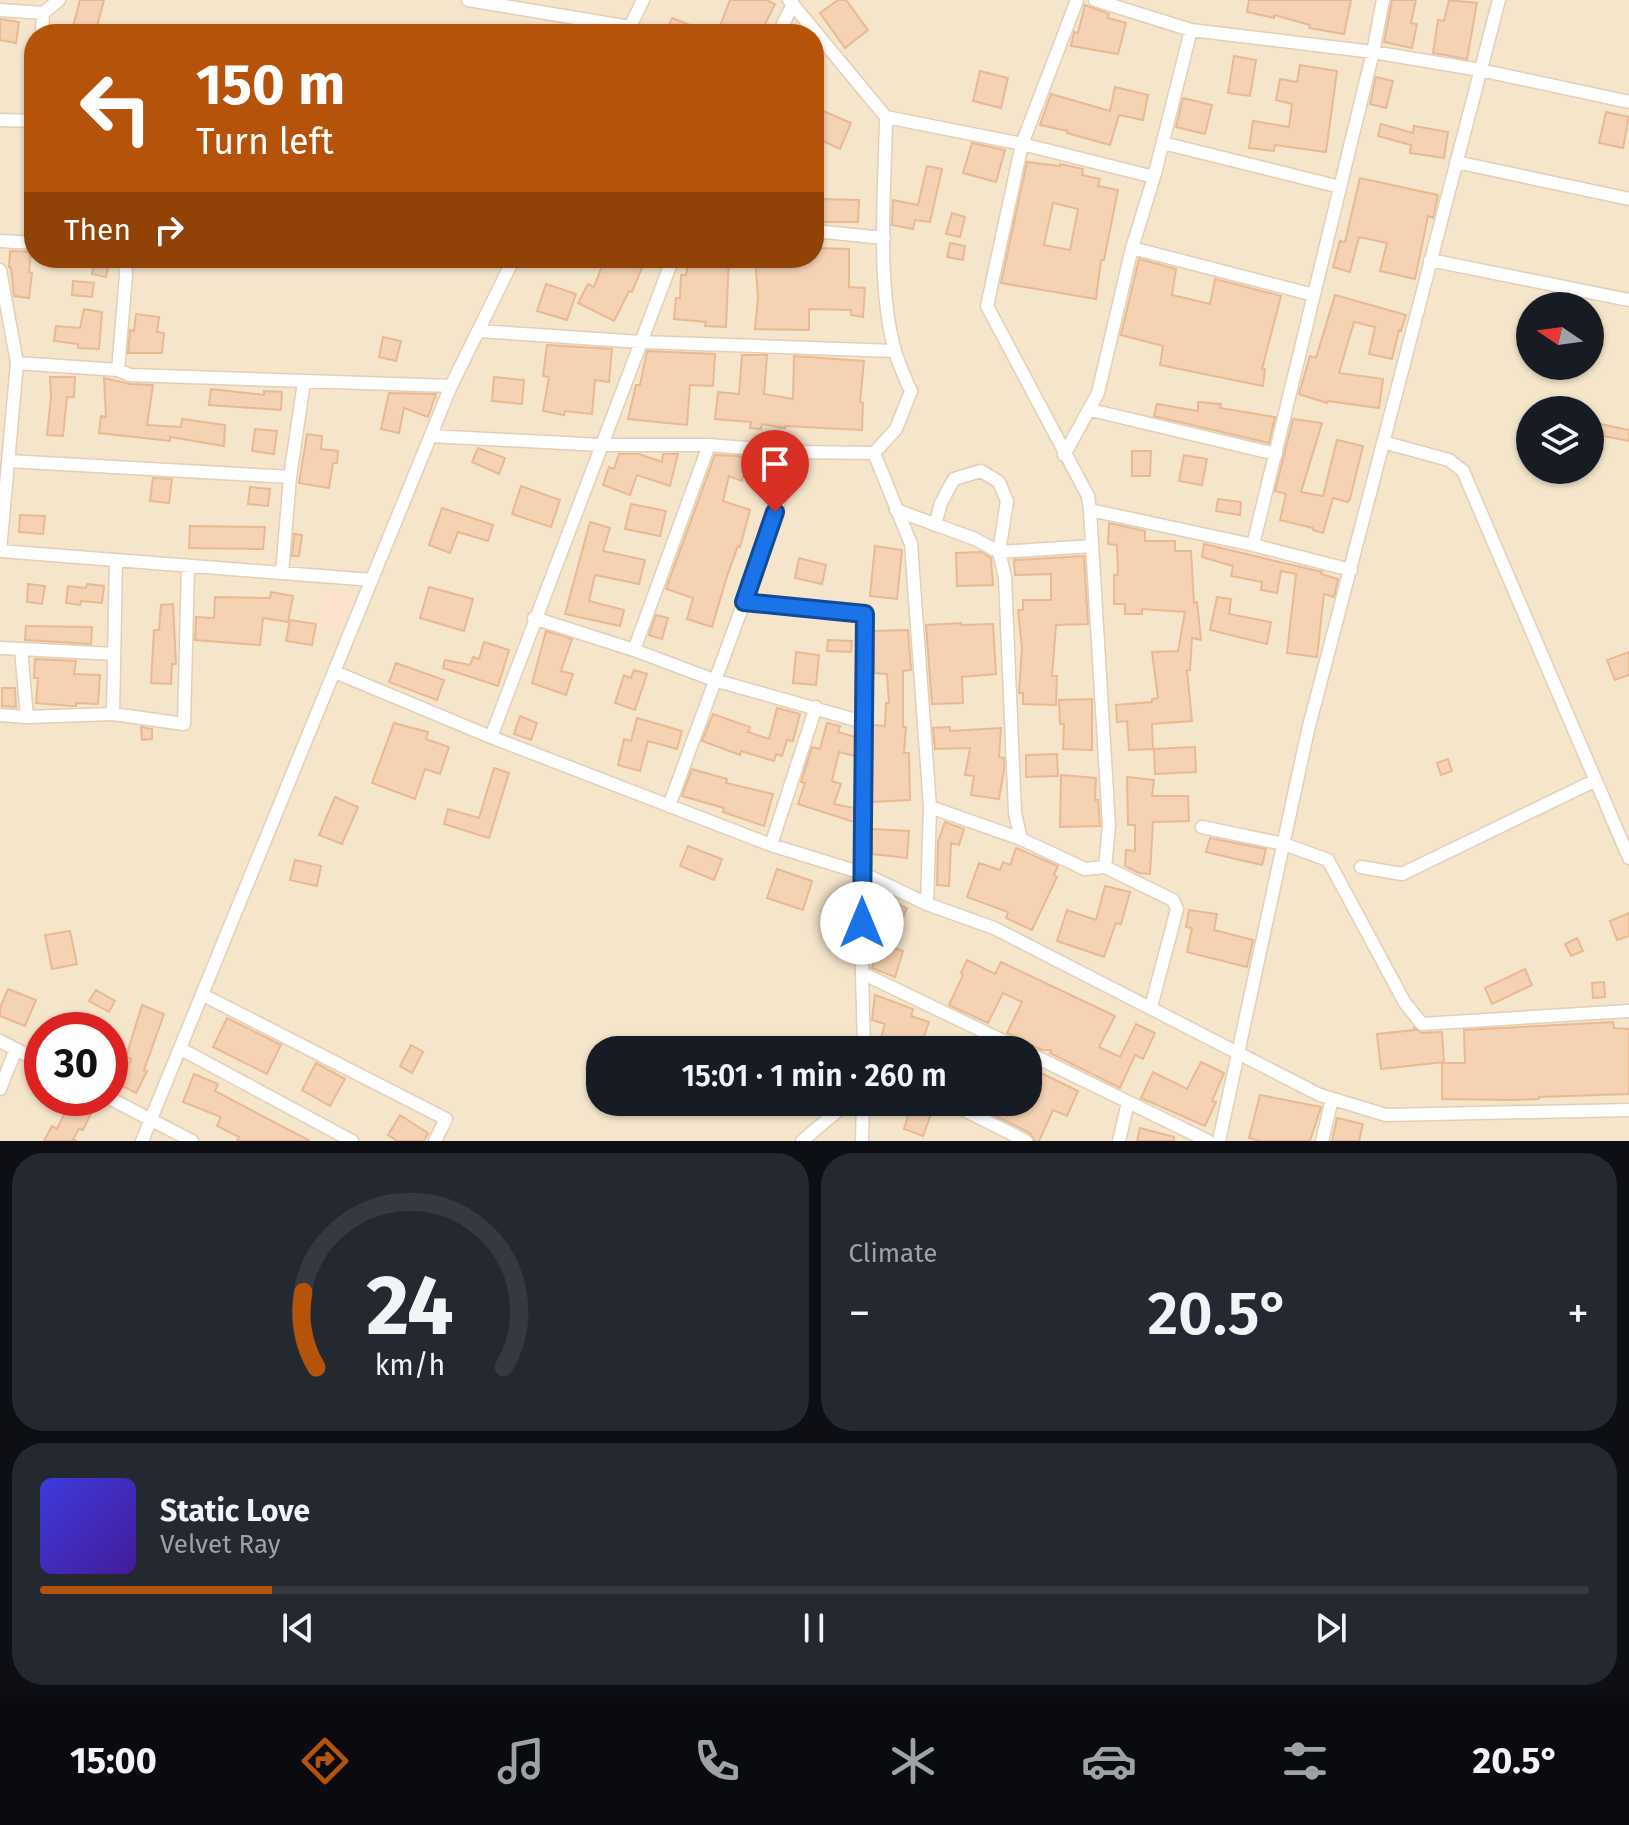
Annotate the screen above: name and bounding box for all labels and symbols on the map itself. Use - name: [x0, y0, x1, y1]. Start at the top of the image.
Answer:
- north arrow: [1516, 292, 1604, 380]
- pin: [741, 430, 809, 512]
- position arrow: [820, 881, 904, 965]
- speed limit sign: 30: [24, 1012, 128, 1116]

